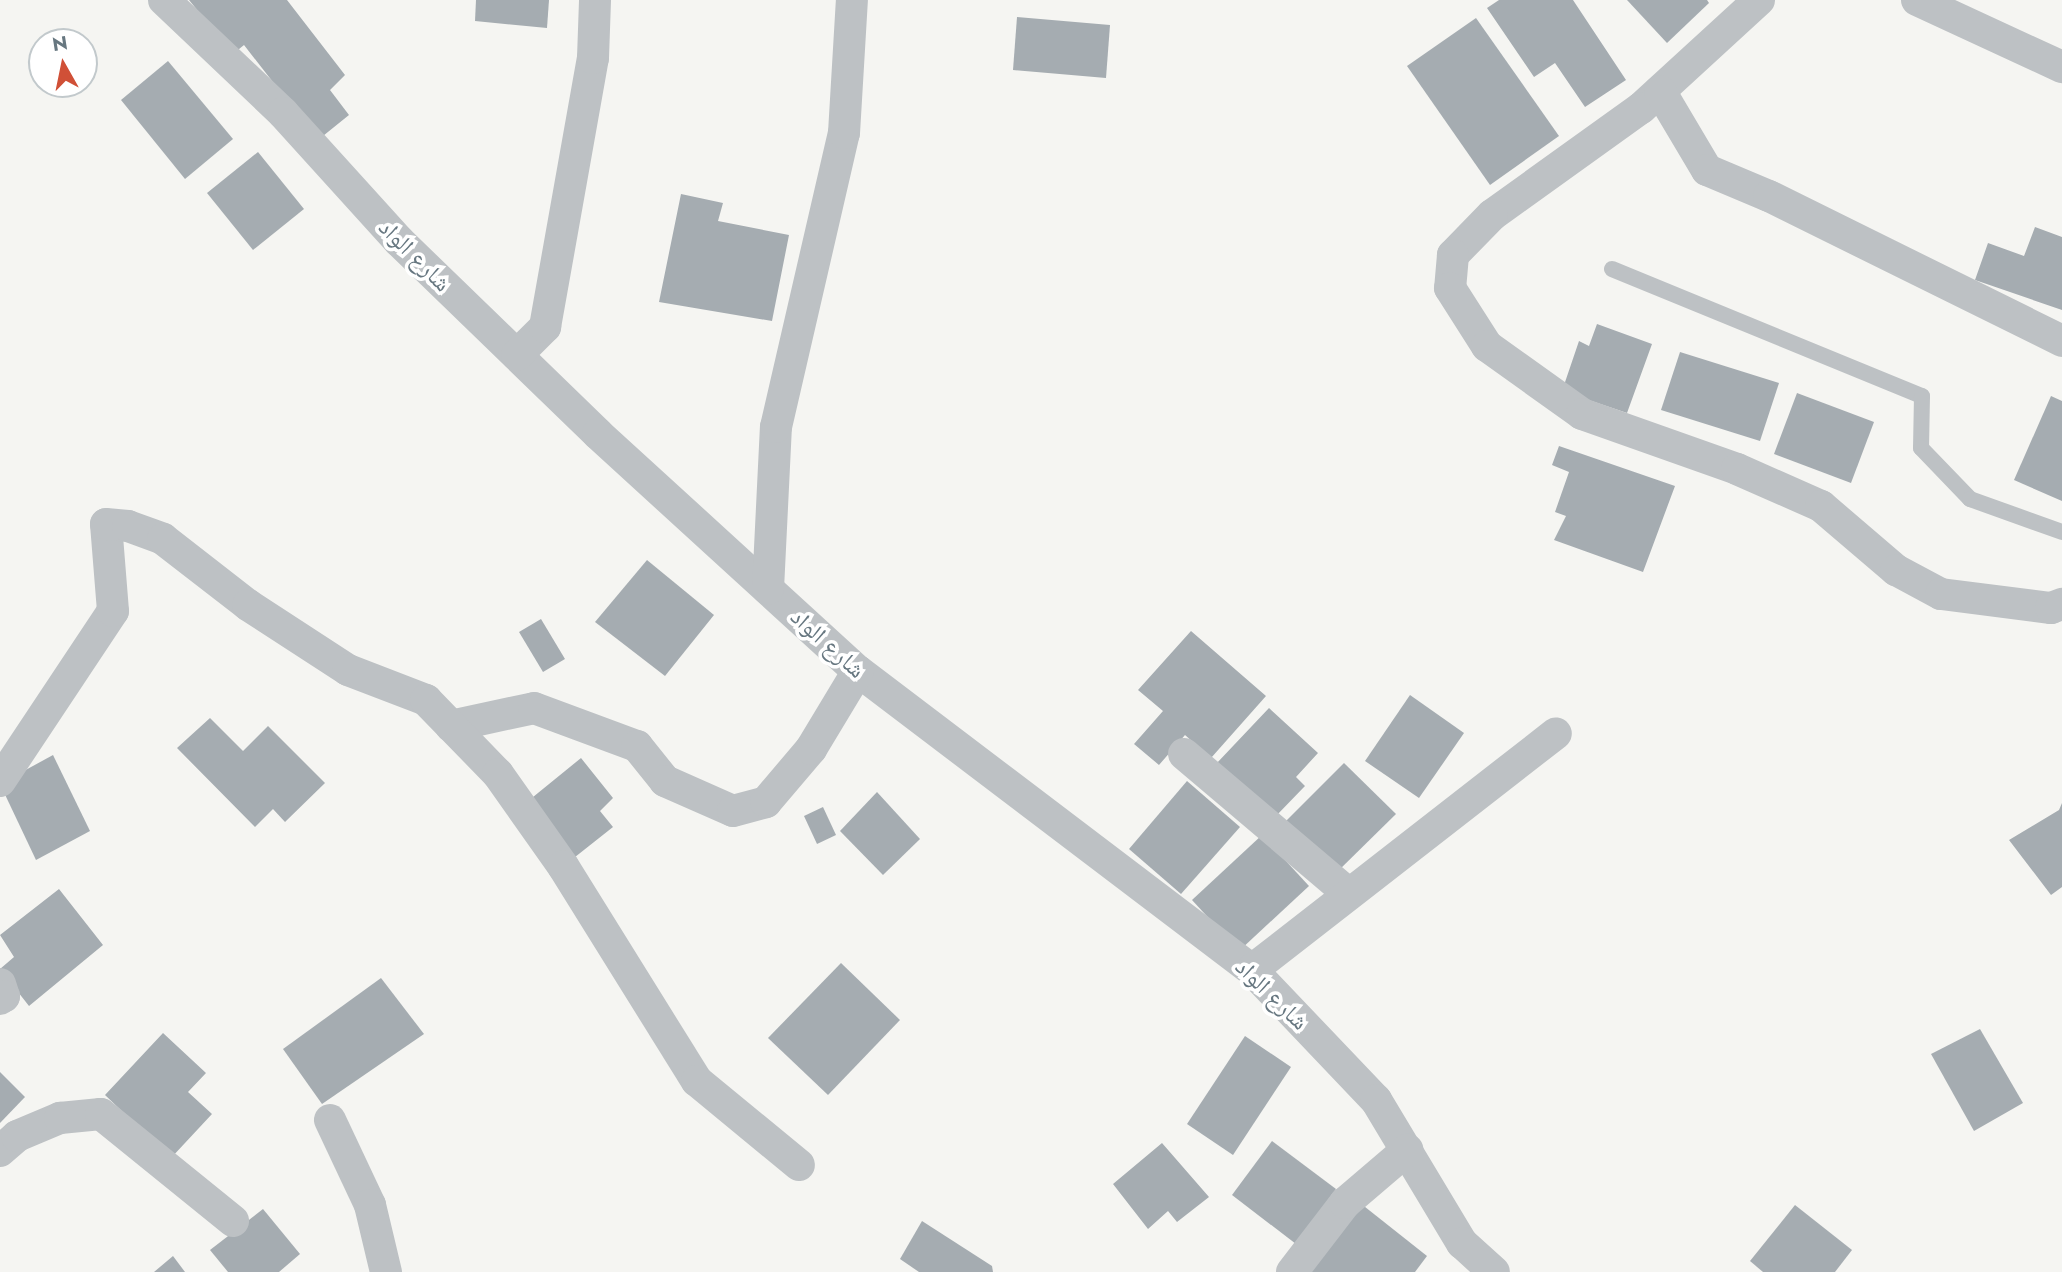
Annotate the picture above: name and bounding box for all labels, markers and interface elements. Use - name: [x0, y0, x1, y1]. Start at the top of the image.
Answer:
- north arrow: [28, 28, 98, 98]
- text: N: [50, 29, 70, 58]
- street label: شارع الواد: [373, 213, 457, 297]
- street label: شارع الواد: [785, 602, 871, 684]
- street label: شارع الواد: [1229, 952, 1315, 1036]

